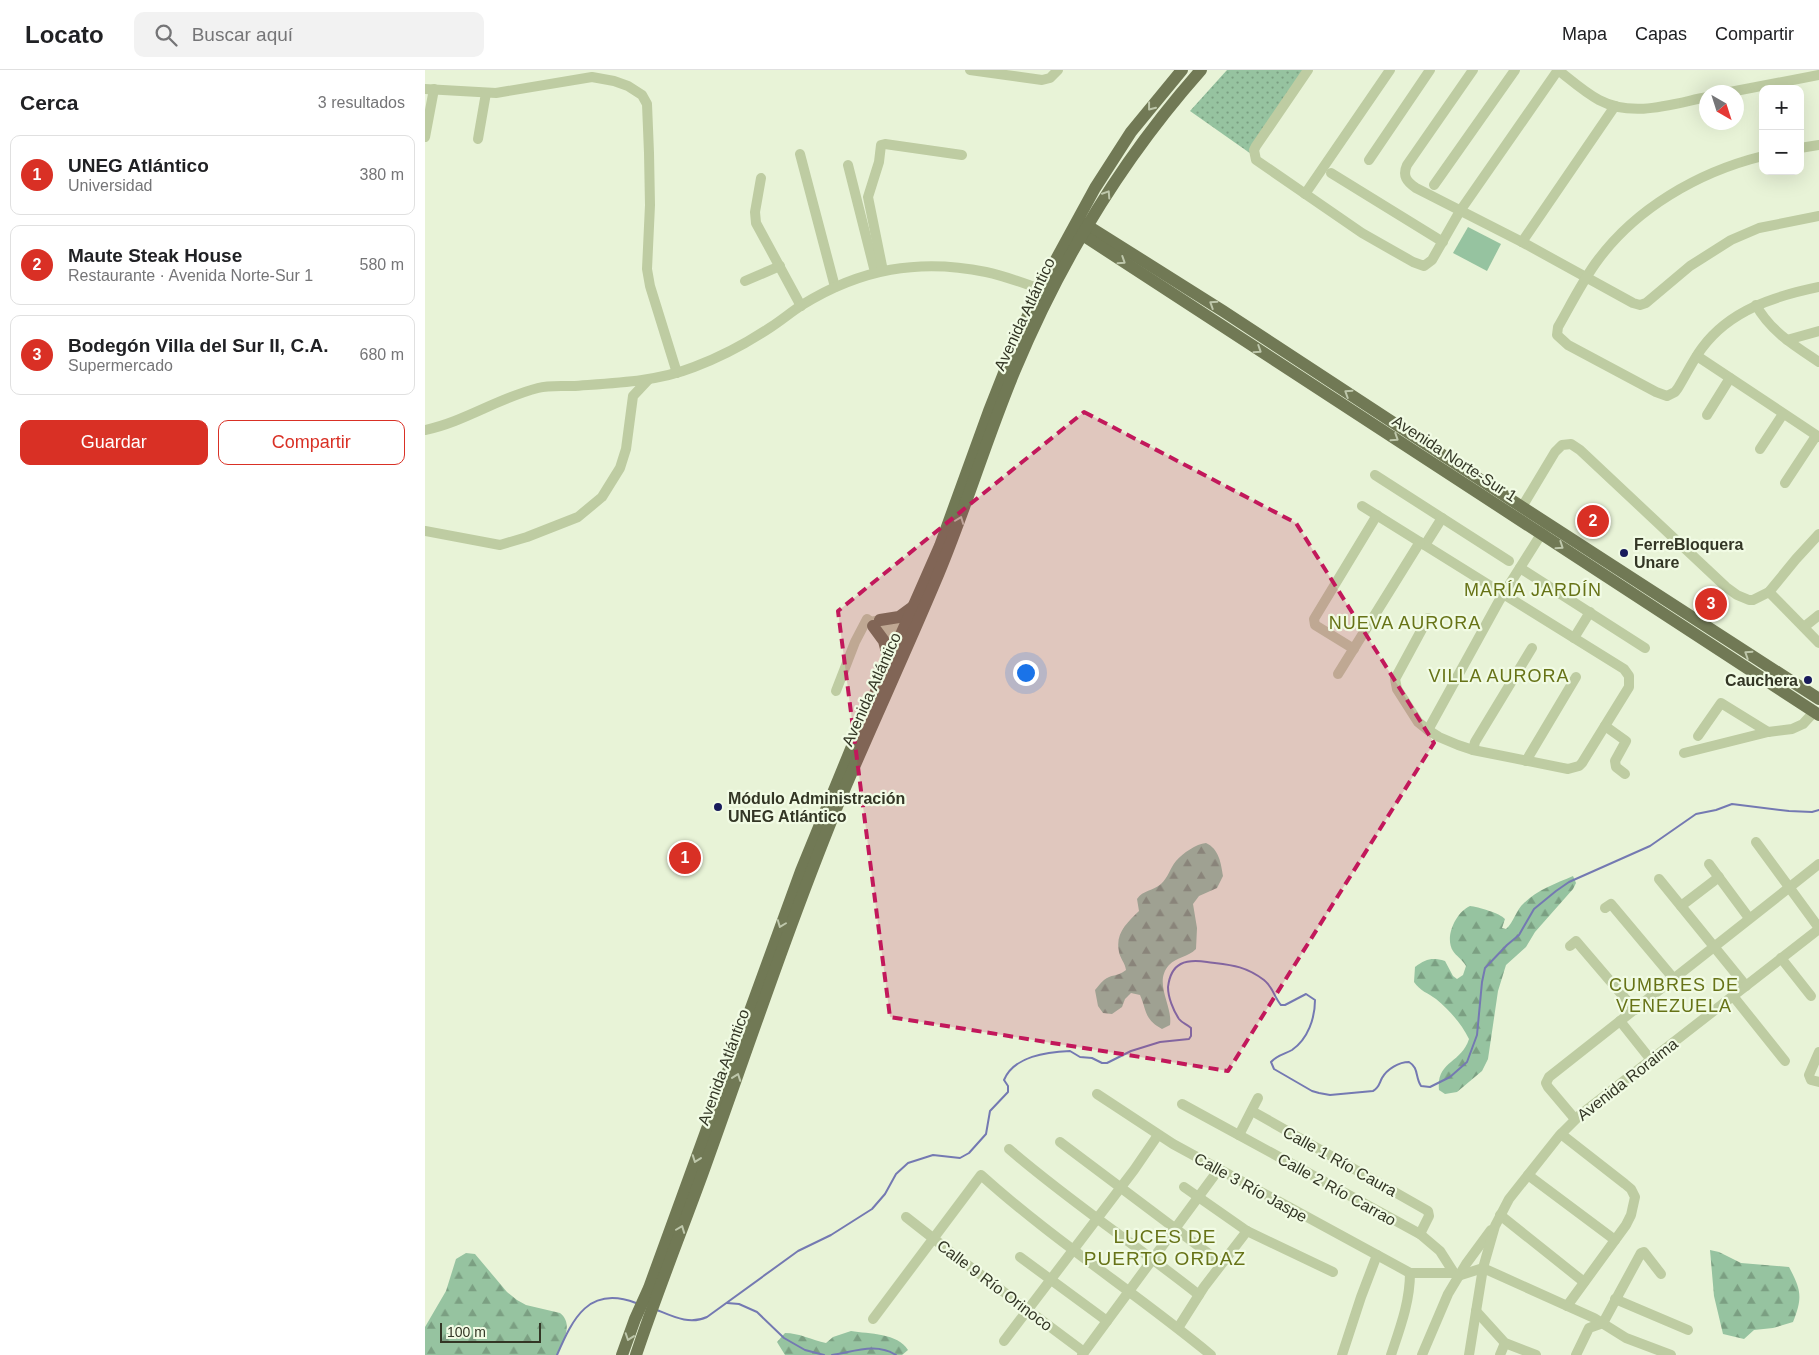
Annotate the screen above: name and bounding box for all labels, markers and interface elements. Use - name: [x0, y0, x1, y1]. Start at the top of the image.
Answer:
- search box: [134, 12, 484, 57]
- text: Locato: [25, 21, 104, 48]
- icon: search: [152, 21, 180, 49]
- text: Buscar aquí: [192, 24, 293, 45]
- text: Mapa: [1562, 24, 1607, 44]
- text: Capas: [1635, 24, 1687, 44]
- text: Compartir: [1715, 24, 1794, 44]
- north arrow: [1699, 85, 1744, 130]
- map controls: [1759, 85, 1804, 175]
- button: +: [1759, 85, 1804, 130]
- text: Cerca: [20, 91, 78, 114]
- text: 3 resultados: [318, 94, 405, 111]
- one-way arrow: [1148, 101, 1156, 110]
- button: −: [1759, 130, 1804, 175]
- text: UNEG Atlántico: [68, 155, 209, 176]
- text: 1: [33, 166, 41, 183]
- text: 380 m: [360, 166, 404, 183]
- text: Universidad: [68, 177, 152, 194]
- one-way arrow: [1101, 190, 1110, 199]
- text: Maute Steak House: [68, 245, 242, 266]
- street label: Avenida Atlántico: [991, 255, 1058, 373]
- one-way arrow: [1116, 255, 1125, 265]
- text: 2: [33, 256, 41, 273]
- text: 580 m: [360, 256, 404, 273]
- text: Restaurante · Avenida Norte-Sur 1: [68, 267, 313, 284]
- one-way arrow: [1209, 300, 1218, 310]
- text: Bodegón Villa del Sur II, C.A.: [68, 335, 328, 356]
- one-way arrow: [1253, 343, 1262, 353]
- text: 3: [33, 346, 41, 363]
- text: 680 m: [360, 346, 404, 363]
- text: Supermercado: [68, 357, 173, 374]
- one-way arrow: [1345, 390, 1354, 399]
- street label: Avenida Norte-Sur 1: [1389, 412, 1520, 505]
- button: Guardar: [20, 420, 208, 465]
- button: Compartir: [218, 420, 405, 465]
- one-way arrow: [1389, 432, 1398, 441]
- pin: 2: [1577, 502, 1609, 540]
- one-way arrow: [954, 516, 964, 525]
- place label: FerreBloquera Unare: [1634, 536, 1743, 571]
- one-way arrow: [1555, 539, 1564, 549]
- marker: FerreBloquera Unare: [1618, 547, 1630, 559]
- district label: MARÍA JARDÍN: [1464, 580, 1602, 600]
- pin: 3: [1695, 585, 1727, 623]
- district label: NUEVA AURORA: [1329, 613, 1481, 633]
- street label: Avenida Atlántico: [839, 630, 904, 749]
- one-way arrow: [1745, 651, 1754, 660]
- your location: [1013, 660, 1039, 686]
- district label: VILLA AURORA: [1428, 666, 1570, 686]
- place label: Cauchera: [1725, 672, 1798, 689]
- marker: Cauchera: [1802, 674, 1814, 686]
- place label: Módulo Administración UNEG Atlántico: [728, 790, 905, 825]
- marker: Módulo Administración UNEG Atlántico: [712, 801, 724, 813]
- pin: 1: [669, 839, 701, 877]
- one-way arrow: [777, 919, 787, 928]
- district label: CUMBRES DE VENEZUELA: [1609, 975, 1739, 1016]
- street label: Avenida Atlántico: [695, 1007, 752, 1128]
- street label: Avenida Roraima: [1574, 1035, 1681, 1124]
- one-way arrow: [731, 1073, 741, 1081]
- street label: Calle 1 Río Caura: [1280, 1123, 1400, 1200]
- street label: Calle 3 Río Jaspe: [1191, 1149, 1310, 1226]
- street label: Calle 2 Río Carrao: [1275, 1150, 1399, 1229]
- one-way arrow: [692, 1154, 702, 1163]
- one-way arrow: [675, 1226, 685, 1234]
- district label: LUCES DE PUERTO ORDAZ: [1084, 1226, 1246, 1269]
- street label: Calle 9 Río Orinoco: [934, 1237, 1056, 1334]
- scale bar: [440, 1320, 541, 1343]
- text: 100 m: [447, 1324, 486, 1340]
- one-way arrow: [624, 1332, 634, 1341]

